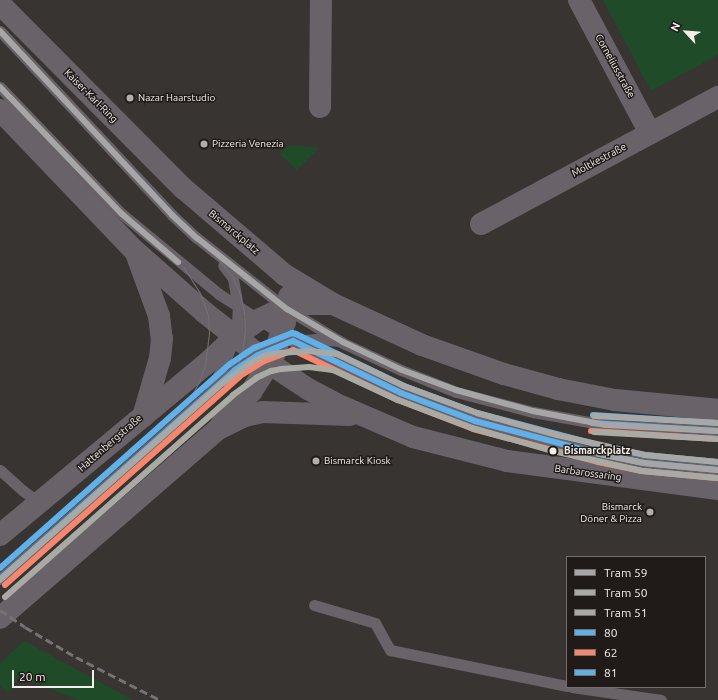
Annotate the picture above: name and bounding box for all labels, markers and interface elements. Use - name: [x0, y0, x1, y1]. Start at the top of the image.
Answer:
- north arrow: [666, 12, 706, 52]
- text: N: [668, 20, 682, 33]
- street label: Corneliusstraße: [593, 32, 637, 100]
- street label: Kaiser-Karl-Ring: [62, 67, 120, 125]
- place label: Nazar Haarstudio: [138, 92, 215, 104]
- marker: Nazar Haarstudio: [125, 93, 135, 103]
- place label: Pizzeria Venezia: [212, 138, 284, 150]
- marker: Pizzeria Venezia: [199, 139, 209, 149]
- street label: Moltkestraße: [570, 141, 628, 179]
- street label: Bismarckplatz: [206, 207, 262, 257]
- street label: Hattenbergstraße: [76, 412, 144, 474]
- marker: Bismarckplatz: [546, 444, 560, 458]
- place label: Bismarckplatz: [564, 445, 631, 457]
- place label: Bismarck Kiosk: [324, 455, 391, 467]
- marker: Bismarck Kiosk: [311, 456, 321, 466]
- street label: Barbarossaring: [554, 462, 622, 484]
- place label: Bismarck Döner & Pizza: [580, 500, 642, 524]
- marker: Bismarck Döner & Pizza: [645, 507, 655, 517]
- legend: [566, 556, 706, 688]
- text: Tram 59: [604, 566, 648, 579]
- text: Tram 50: [604, 586, 648, 599]
- text: Tram 51: [604, 606, 648, 619]
- text: 80: [604, 626, 618, 639]
- text: 62: [604, 646, 618, 659]
- scale bar: [14, 662, 96, 688]
- text: 81: [604, 666, 618, 679]
- text: 20 m: [19, 670, 46, 683]

